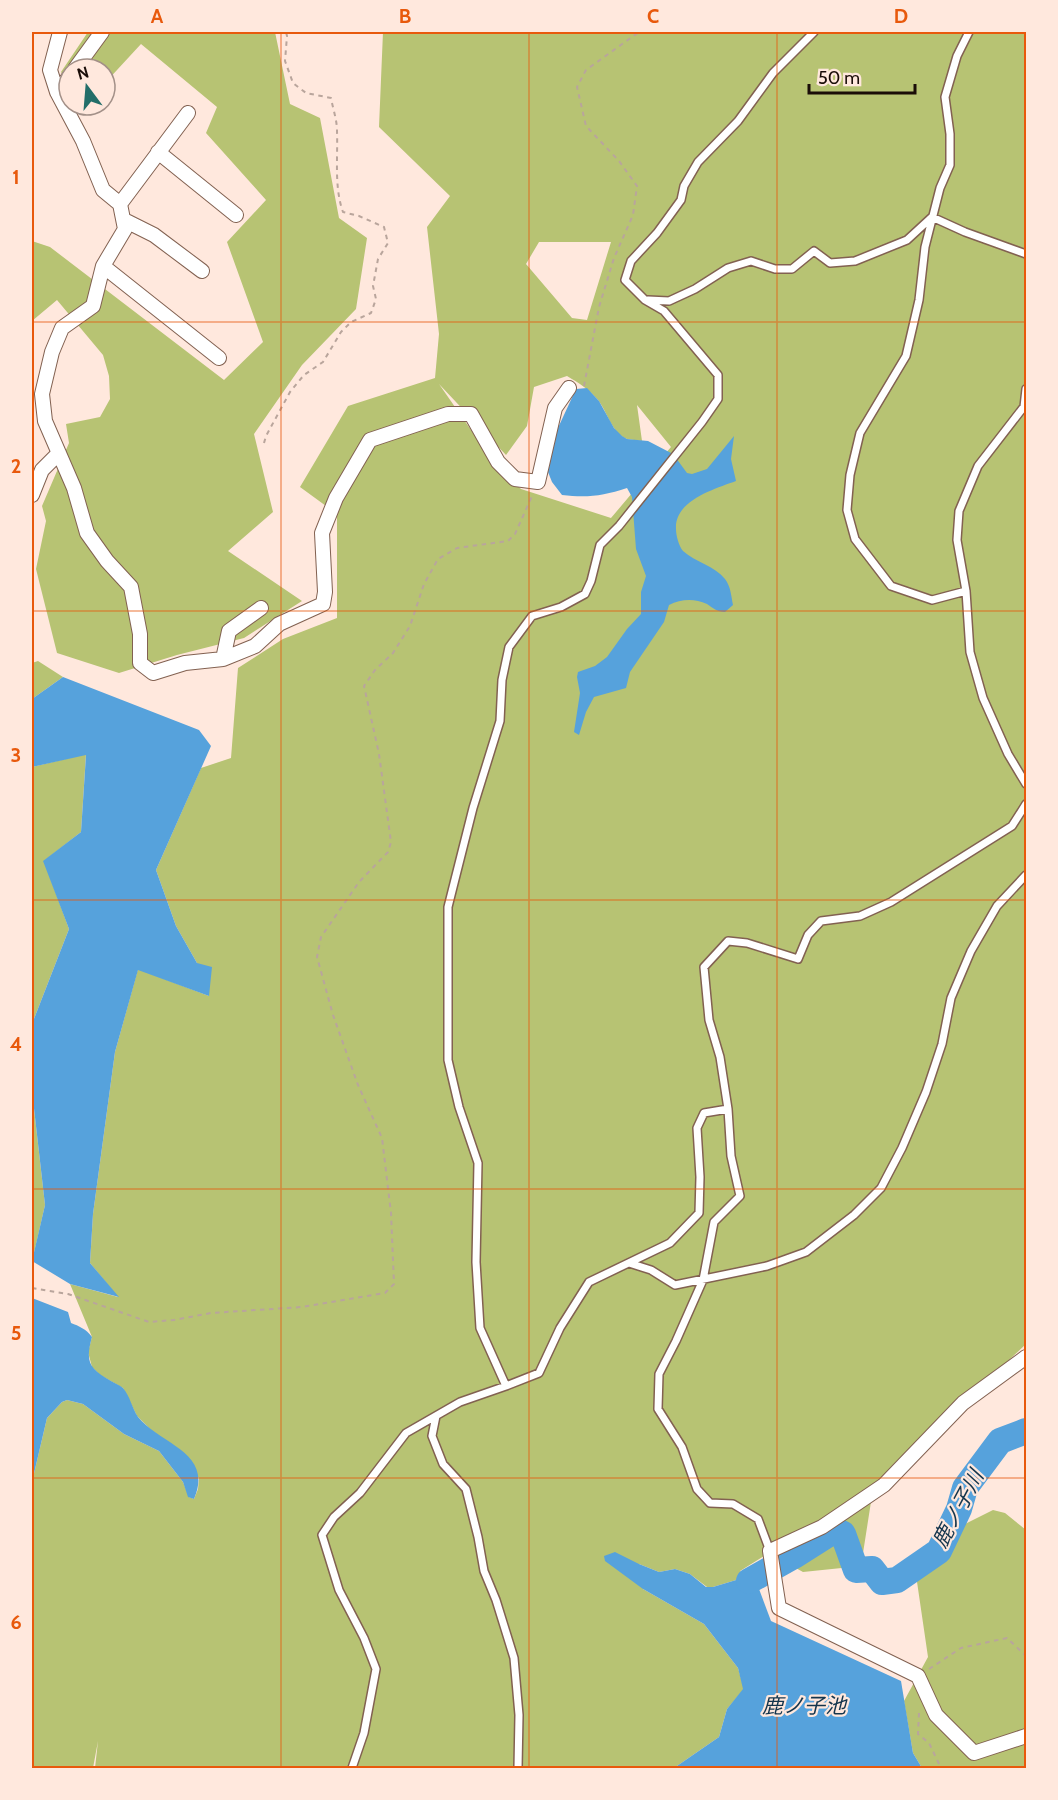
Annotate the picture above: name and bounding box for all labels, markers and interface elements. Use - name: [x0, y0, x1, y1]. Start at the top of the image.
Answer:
- text: A: [151, 4, 164, 28]
- text: B: [399, 4, 411, 28]
- text: C: [647, 4, 659, 28]
- text: D: [894, 4, 908, 28]
- north arrow: [57, 57, 117, 117]
- scale bar: [809, 57, 916, 95]
- text: N: [75, 62, 91, 84]
- text: 50 m: [818, 67, 860, 89]
- text: 1: [12, 165, 20, 189]
- text: 2: [11, 454, 21, 478]
- text: 3: [11, 743, 21, 767]
- text: 4: [10, 1032, 22, 1056]
- text: 5: [11, 1321, 21, 1345]
- water label: 鹿ノ子川: [927, 1464, 989, 1552]
- text: 6: [10, 1610, 22, 1634]
- water label: 鹿ノ子池: [762, 1693, 848, 1718]

